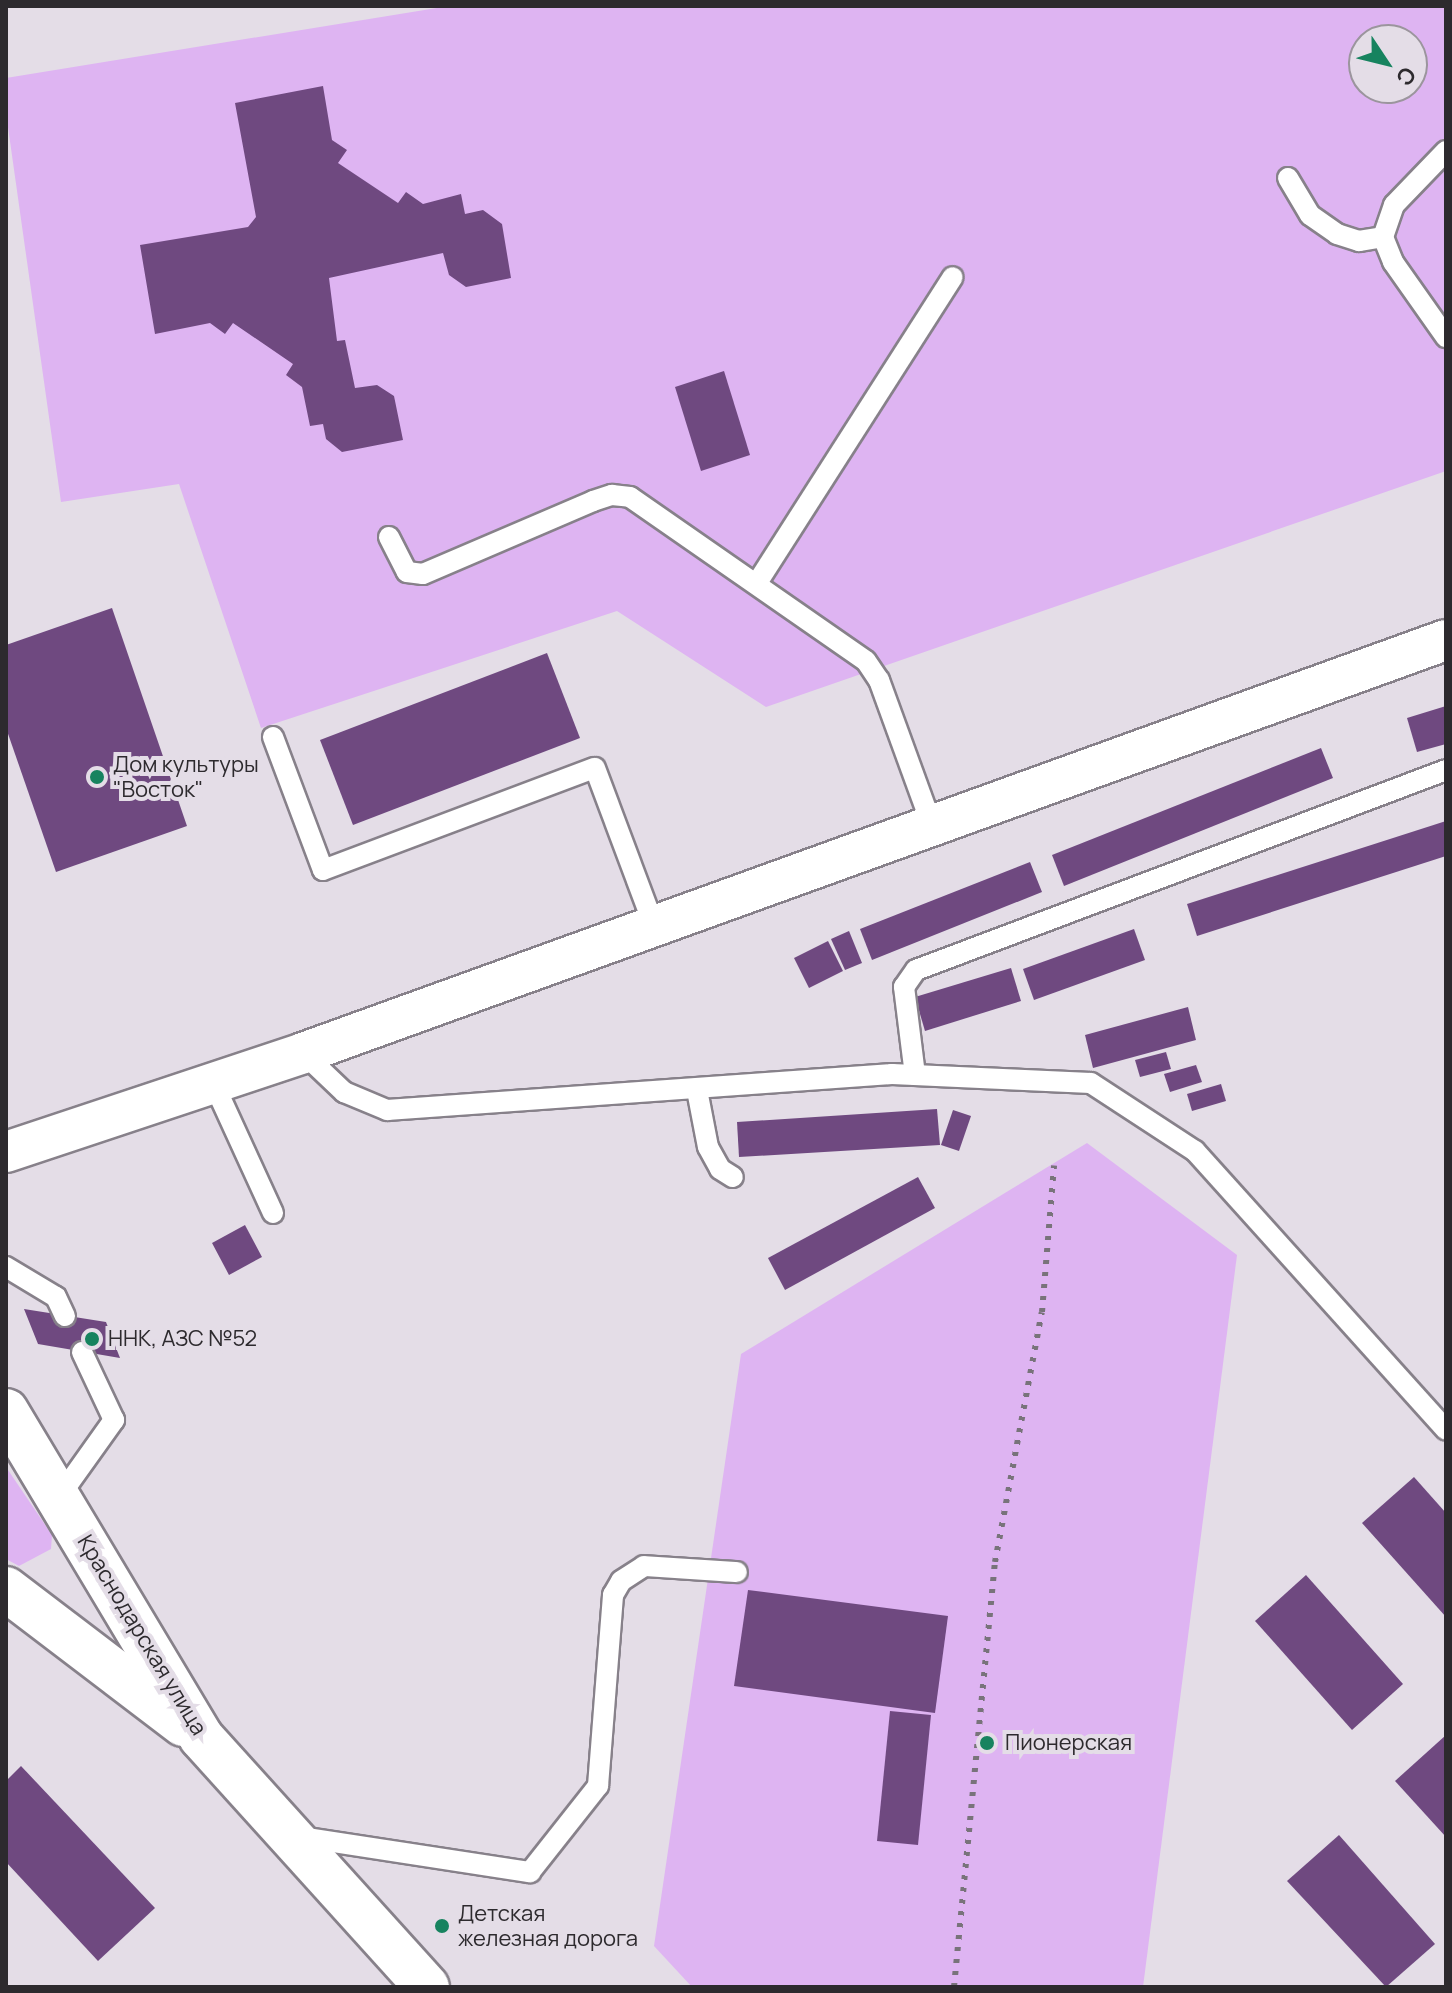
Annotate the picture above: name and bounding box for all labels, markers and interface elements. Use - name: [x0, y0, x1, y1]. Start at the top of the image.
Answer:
- north arrow: [1348, 24, 1428, 104]
- text: С: [1389, 61, 1423, 92]
- place label: Дом культуры "Восток": [113, 751, 259, 802]
- marker: Дом культуры "Восток": [88, 768, 106, 786]
- place label: ННК, АЗС №52: [108, 1326, 257, 1352]
- marker: ННК, АЗС №52: [83, 1330, 101, 1348]
- street label: Краснодарская улица: [72, 1530, 212, 1740]
- place label: Пионерская: [1005, 1730, 1132, 1756]
- marker: Пионерская: [976, 1732, 998, 1754]
- place label: Детская железная дорога: [458, 1900, 638, 1952]
- marker: Детская железная дорога: [433, 1917, 451, 1935]

